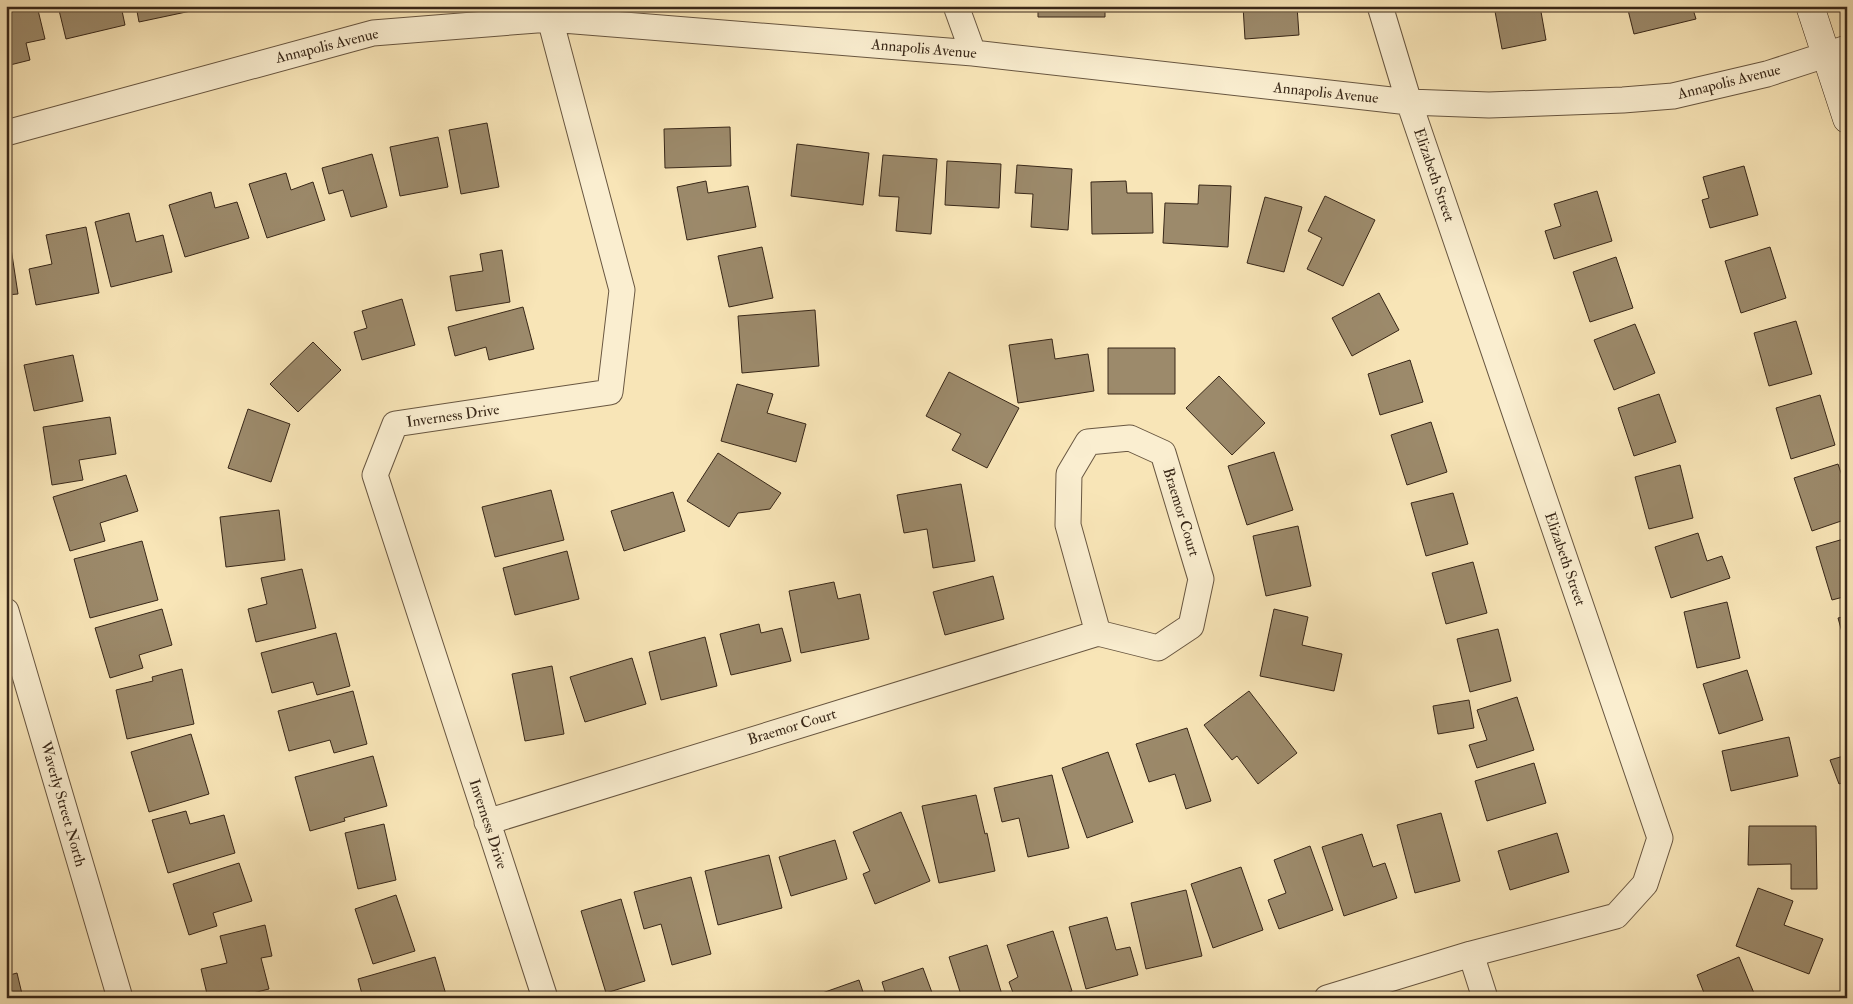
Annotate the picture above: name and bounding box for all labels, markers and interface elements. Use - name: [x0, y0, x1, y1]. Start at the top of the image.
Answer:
- street label: Annapolis Avenue: [273, 24, 381, 69]
- street label: Annapolis Avenue: [870, 35, 977, 64]
- street label: Annapolis Avenue: [1675, 60, 1783, 105]
- street label: Annapolis Avenue: [1271, 78, 1379, 109]
- street label: Elizabeth Street: [1409, 126, 1459, 224]
- street label: Inverness Drive: [405, 400, 501, 432]
- street label: Braemor Court: [1159, 465, 1204, 559]
- street label: Elizabeth Street: [1540, 510, 1590, 608]
- street label: Braemor Court: [745, 704, 839, 749]
- street label: Waverly Street North: [36, 738, 90, 869]
- street label: Inverness Drive: [465, 777, 511, 871]

